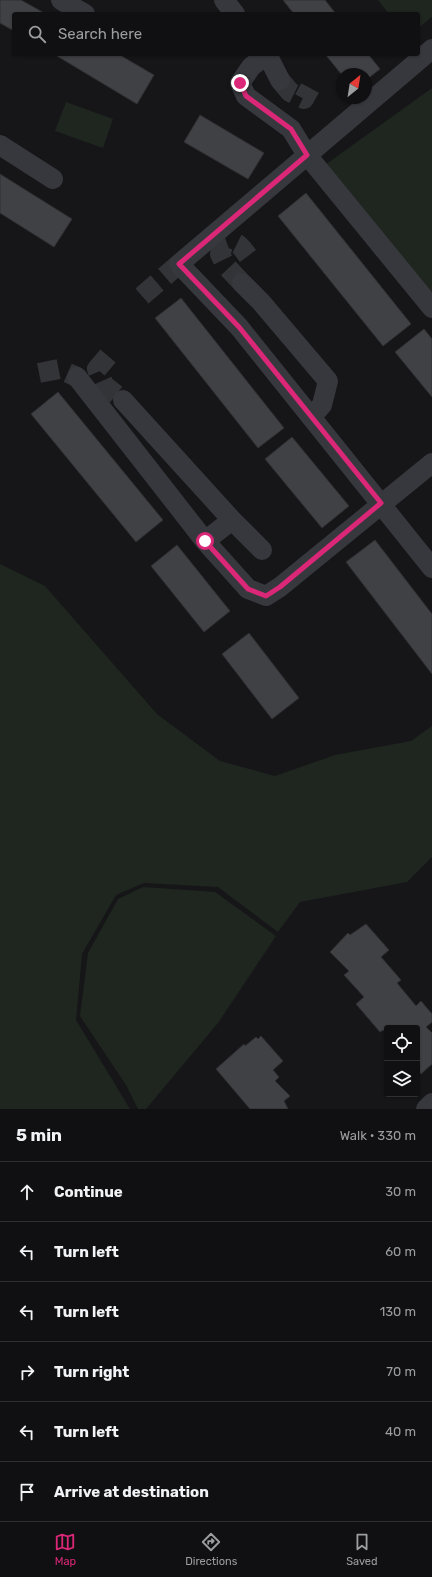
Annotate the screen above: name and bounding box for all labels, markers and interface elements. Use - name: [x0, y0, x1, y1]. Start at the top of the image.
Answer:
- search box: [12, 12, 420, 56]
- icon: search: [26, 23, 48, 45]
- text: Search here: [58, 25, 142, 43]
- north arrow: [336, 68, 372, 104]
- route end: [231, 74, 249, 92]
- route start: [196, 532, 214, 550]
- map controls: [384, 1025, 420, 1097]
- button: locate: [384, 1025, 420, 1061]
- button: layers: [384, 1061, 420, 1097]
- text: 5 min: [16, 1125, 62, 1145]
- text: Walk · 330 m: [340, 1128, 416, 1143]
- icon: ahead: [16, 1181, 38, 1203]
- text: Continue: [54, 1183, 123, 1201]
- text: 30 m: [385, 1184, 416, 1199]
- icon: left: [16, 1241, 38, 1263]
- text: Turn left: [54, 1243, 119, 1261]
- text: 60 m: [385, 1244, 416, 1259]
- icon: left: [16, 1301, 38, 1323]
- text: Turn left: [54, 1303, 119, 1321]
- text: 130 m: [380, 1304, 416, 1319]
- icon: right: [16, 1361, 38, 1383]
- text: Turn right: [54, 1363, 129, 1381]
- text: 70 m: [386, 1364, 416, 1379]
- icon: left: [16, 1421, 38, 1443]
- text: Turn left: [54, 1423, 119, 1441]
- text: 40 m: [385, 1424, 416, 1439]
- icon: arrive: [16, 1481, 38, 1503]
- text: Arrive at destination: [54, 1483, 209, 1501]
- tab: Map: [54, 1531, 76, 1568]
- tab: Directions: [185, 1531, 237, 1568]
- tab: Saved: [346, 1531, 378, 1568]

